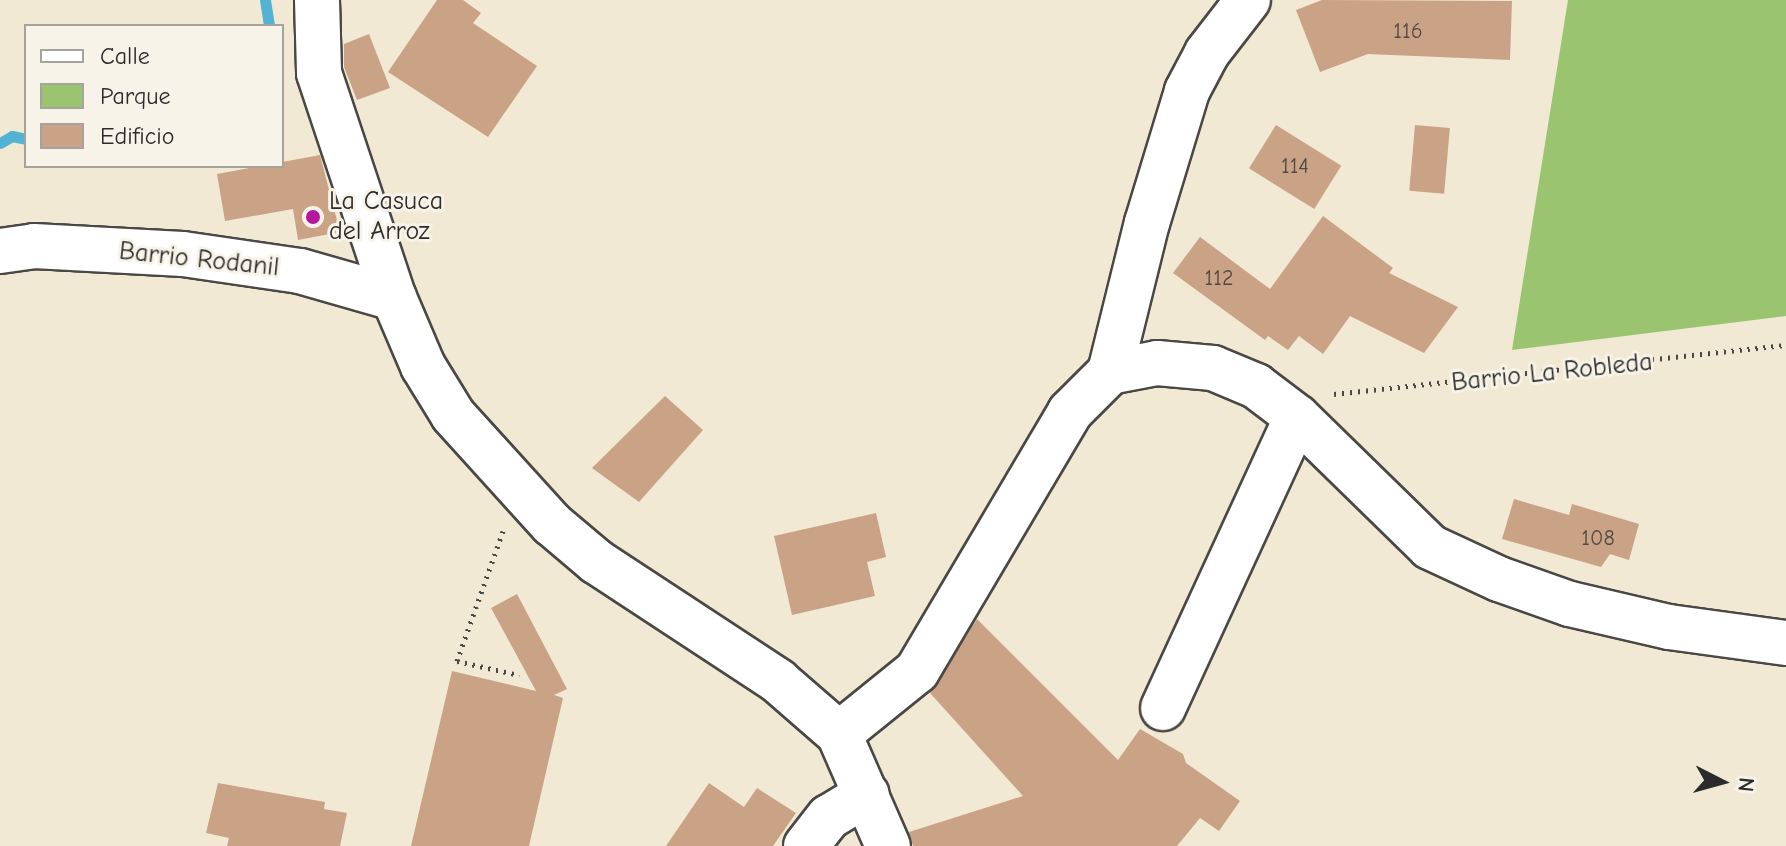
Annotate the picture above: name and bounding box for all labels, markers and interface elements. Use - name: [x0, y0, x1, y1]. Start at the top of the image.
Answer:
- house number: 116: [1393, 19, 1423, 45]
- legend: [24, 24, 284, 168]
- text: Calle: [100, 42, 150, 70]
- text: Parque: [100, 82, 171, 110]
- text: Edificio: [100, 122, 175, 150]
- house number: 114: [1281, 154, 1309, 180]
- place label: La Casuca del Arroz: [329, 186, 443, 248]
- marker: La Casuca del Arroz: [304, 208, 322, 226]
- street label: Barrio Rodanil: [117, 236, 281, 284]
- house number: 112: [1205, 266, 1233, 292]
- street label: Barrio La Robleda: [1450, 347, 1654, 399]
- house number: 108: [1581, 526, 1615, 552]
- north arrow: [1682, 742, 1762, 822]
- text: N: [1732, 776, 1760, 793]

